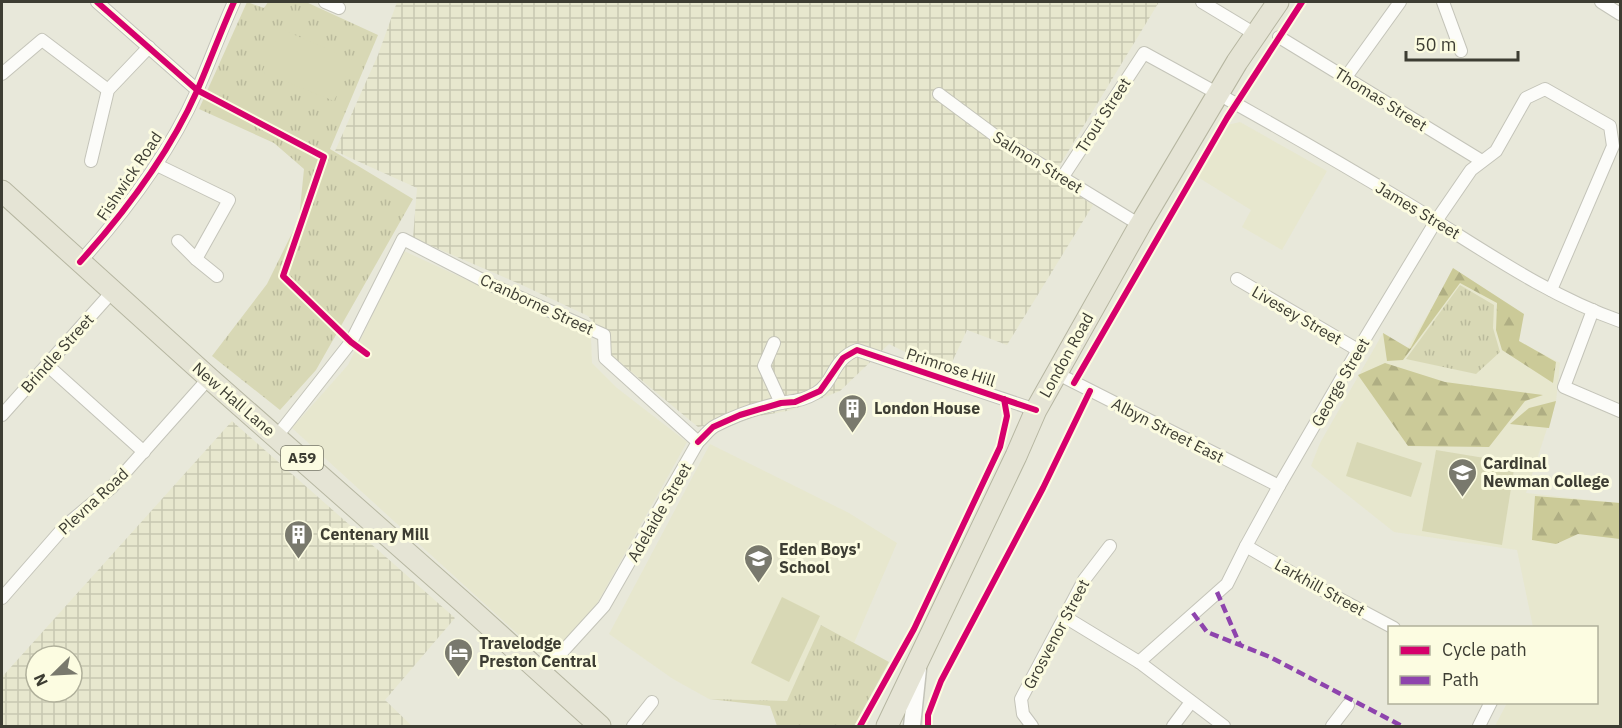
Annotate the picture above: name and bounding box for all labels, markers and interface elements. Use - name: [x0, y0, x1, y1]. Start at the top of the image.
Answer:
- scale bar: [1406, 24, 1518, 62]
- text: 50 m: [1415, 33, 1457, 56]
- street label: Thomas Street: [1331, 63, 1431, 135]
- street label: Trout Street: [1071, 74, 1135, 156]
- street label: Salmon Street: [990, 127, 1086, 197]
- street label: Fishwick Road: [92, 128, 166, 224]
- street label: James Street: [1372, 177, 1464, 243]
- street label: Cranborne Street: [477, 269, 597, 339]
- street label: Livesey Street: [1248, 281, 1346, 349]
- street label: Brindle Street: [16, 309, 98, 397]
- street label: London Road: [1035, 309, 1097, 401]
- street label: George Street: [1307, 334, 1373, 430]
- street label: Primrose Hill: [904, 343, 998, 391]
- street label: New Hall Lane: [189, 358, 279, 440]
- building icon: London House: [837, 392, 869, 434]
- street label: Albyn Street East: [1108, 393, 1228, 467]
- place label: London House: [874, 398, 980, 418]
- road number: A59: [281, 446, 323, 470]
- place label: Cardinal Newman College: [1483, 453, 1609, 491]
- school or university icon: Cardinal Newman College: [1446, 456, 1478, 498]
- street label: Adelaide Street: [623, 459, 695, 565]
- street label: Plevna Road: [54, 463, 132, 539]
- building icon: Centenary Mill: [283, 518, 315, 560]
- place label: Centenary Mill: [320, 524, 429, 544]
- place label: Eden Boys' School: [779, 539, 861, 577]
- school or university icon: Eden Boys' School: [742, 542, 774, 584]
- street label: Larkhill Street: [1271, 554, 1369, 620]
- street label: Grosvenor Street: [1019, 576, 1093, 692]
- legend: [1388, 626, 1598, 704]
- place label: Travelodge Preston Central: [479, 633, 596, 671]
- hotel icon: Travelodge Preston Central: [442, 636, 474, 678]
- text: Cycle path: [1442, 638, 1527, 661]
- north arrow: [24, 644, 84, 704]
- text: Path: [1442, 668, 1479, 691]
- text: N: [29, 671, 52, 689]

